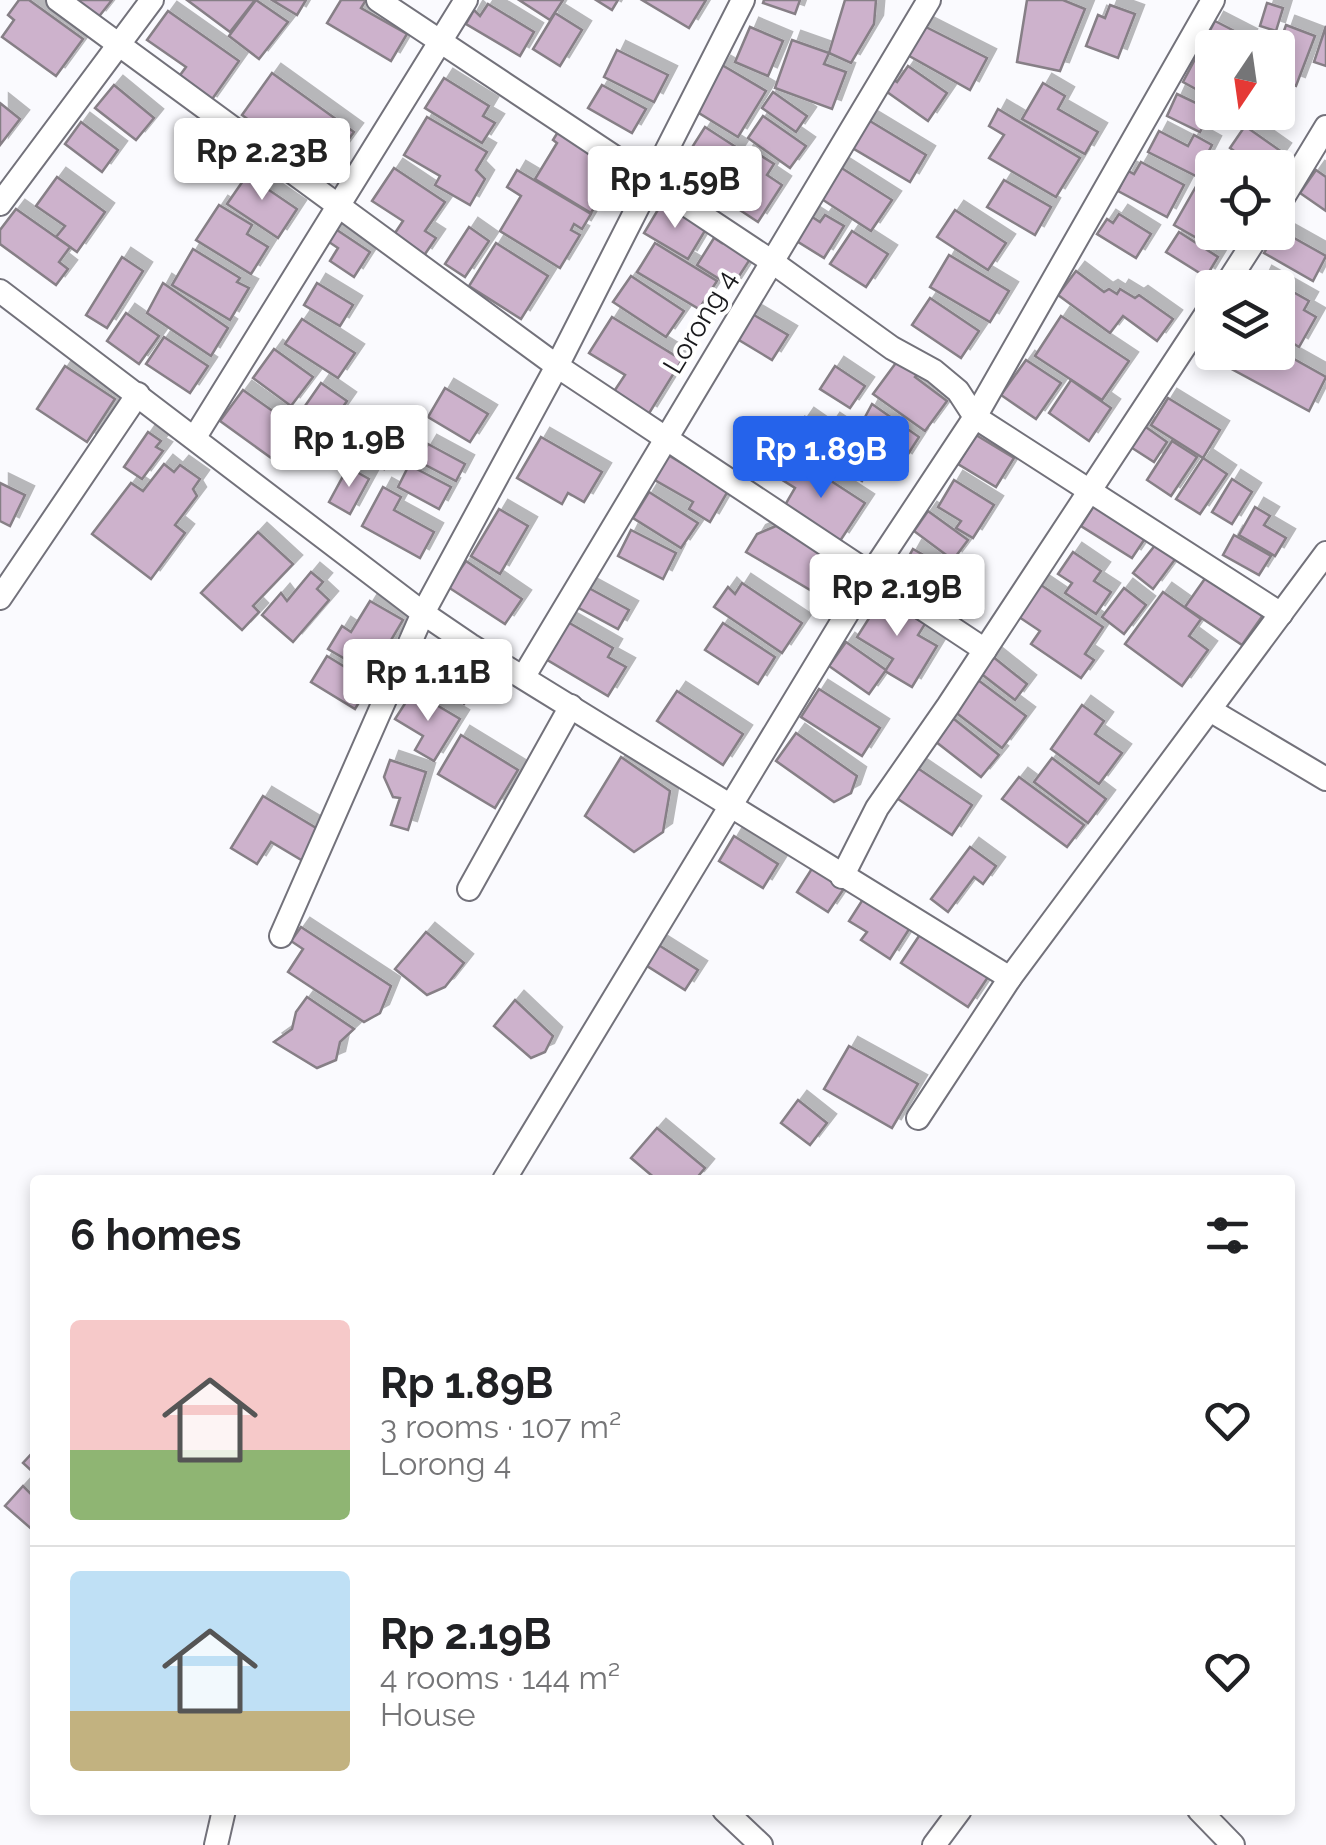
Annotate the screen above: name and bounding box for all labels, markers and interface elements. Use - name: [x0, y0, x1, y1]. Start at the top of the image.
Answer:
- north arrow: [1195, 30, 1295, 130]
- map controls: [1195, 30, 1295, 370]
- pin: Rp 2.23B: [159, 118, 365, 203]
- text: Rp 2.23B: [196, 132, 328, 169]
- pin: Rp 1.59B: [572, 146, 778, 231]
- button: locate: [1195, 150, 1295, 250]
- text: Rp 1.59B: [610, 160, 740, 197]
- street label: Lorong 4: [656, 264, 744, 380]
- button: layers: [1195, 270, 1295, 370]
- pin: Rp 1.9B: [257, 405, 441, 490]
- pin: Rp 1.89B: [718, 416, 924, 501]
- text: Rp 1.9B: [293, 419, 405, 456]
- text: Rp 1.89B: [755, 430, 887, 467]
- pin: Rp 2.19B: [794, 554, 1000, 639]
- text: Rp 2.19B: [832, 568, 962, 605]
- pin: Rp 1.11B: [325, 639, 531, 724]
- text: Rp 1.11B: [365, 653, 491, 690]
- icon: filters: [1200, 1208, 1255, 1263]
- text: 6 homes: [70, 1211, 241, 1260]
- text: Rp 1.89B: [380, 1359, 553, 1408]
- icon: home: [150, 1360, 270, 1480]
- icon: heart: [1200, 1393, 1255, 1448]
- text: 3 rooms · 107 m²: [380, 1408, 621, 1445]
- text: Lorong 4: [380, 1445, 511, 1482]
- text: Rp 2.19B: [380, 1610, 552, 1659]
- icon: home: [150, 1611, 270, 1731]
- icon: heart: [1200, 1644, 1255, 1699]
- text: 4 rooms · 144 m²: [380, 1659, 620, 1696]
- text: House: [380, 1696, 476, 1733]

